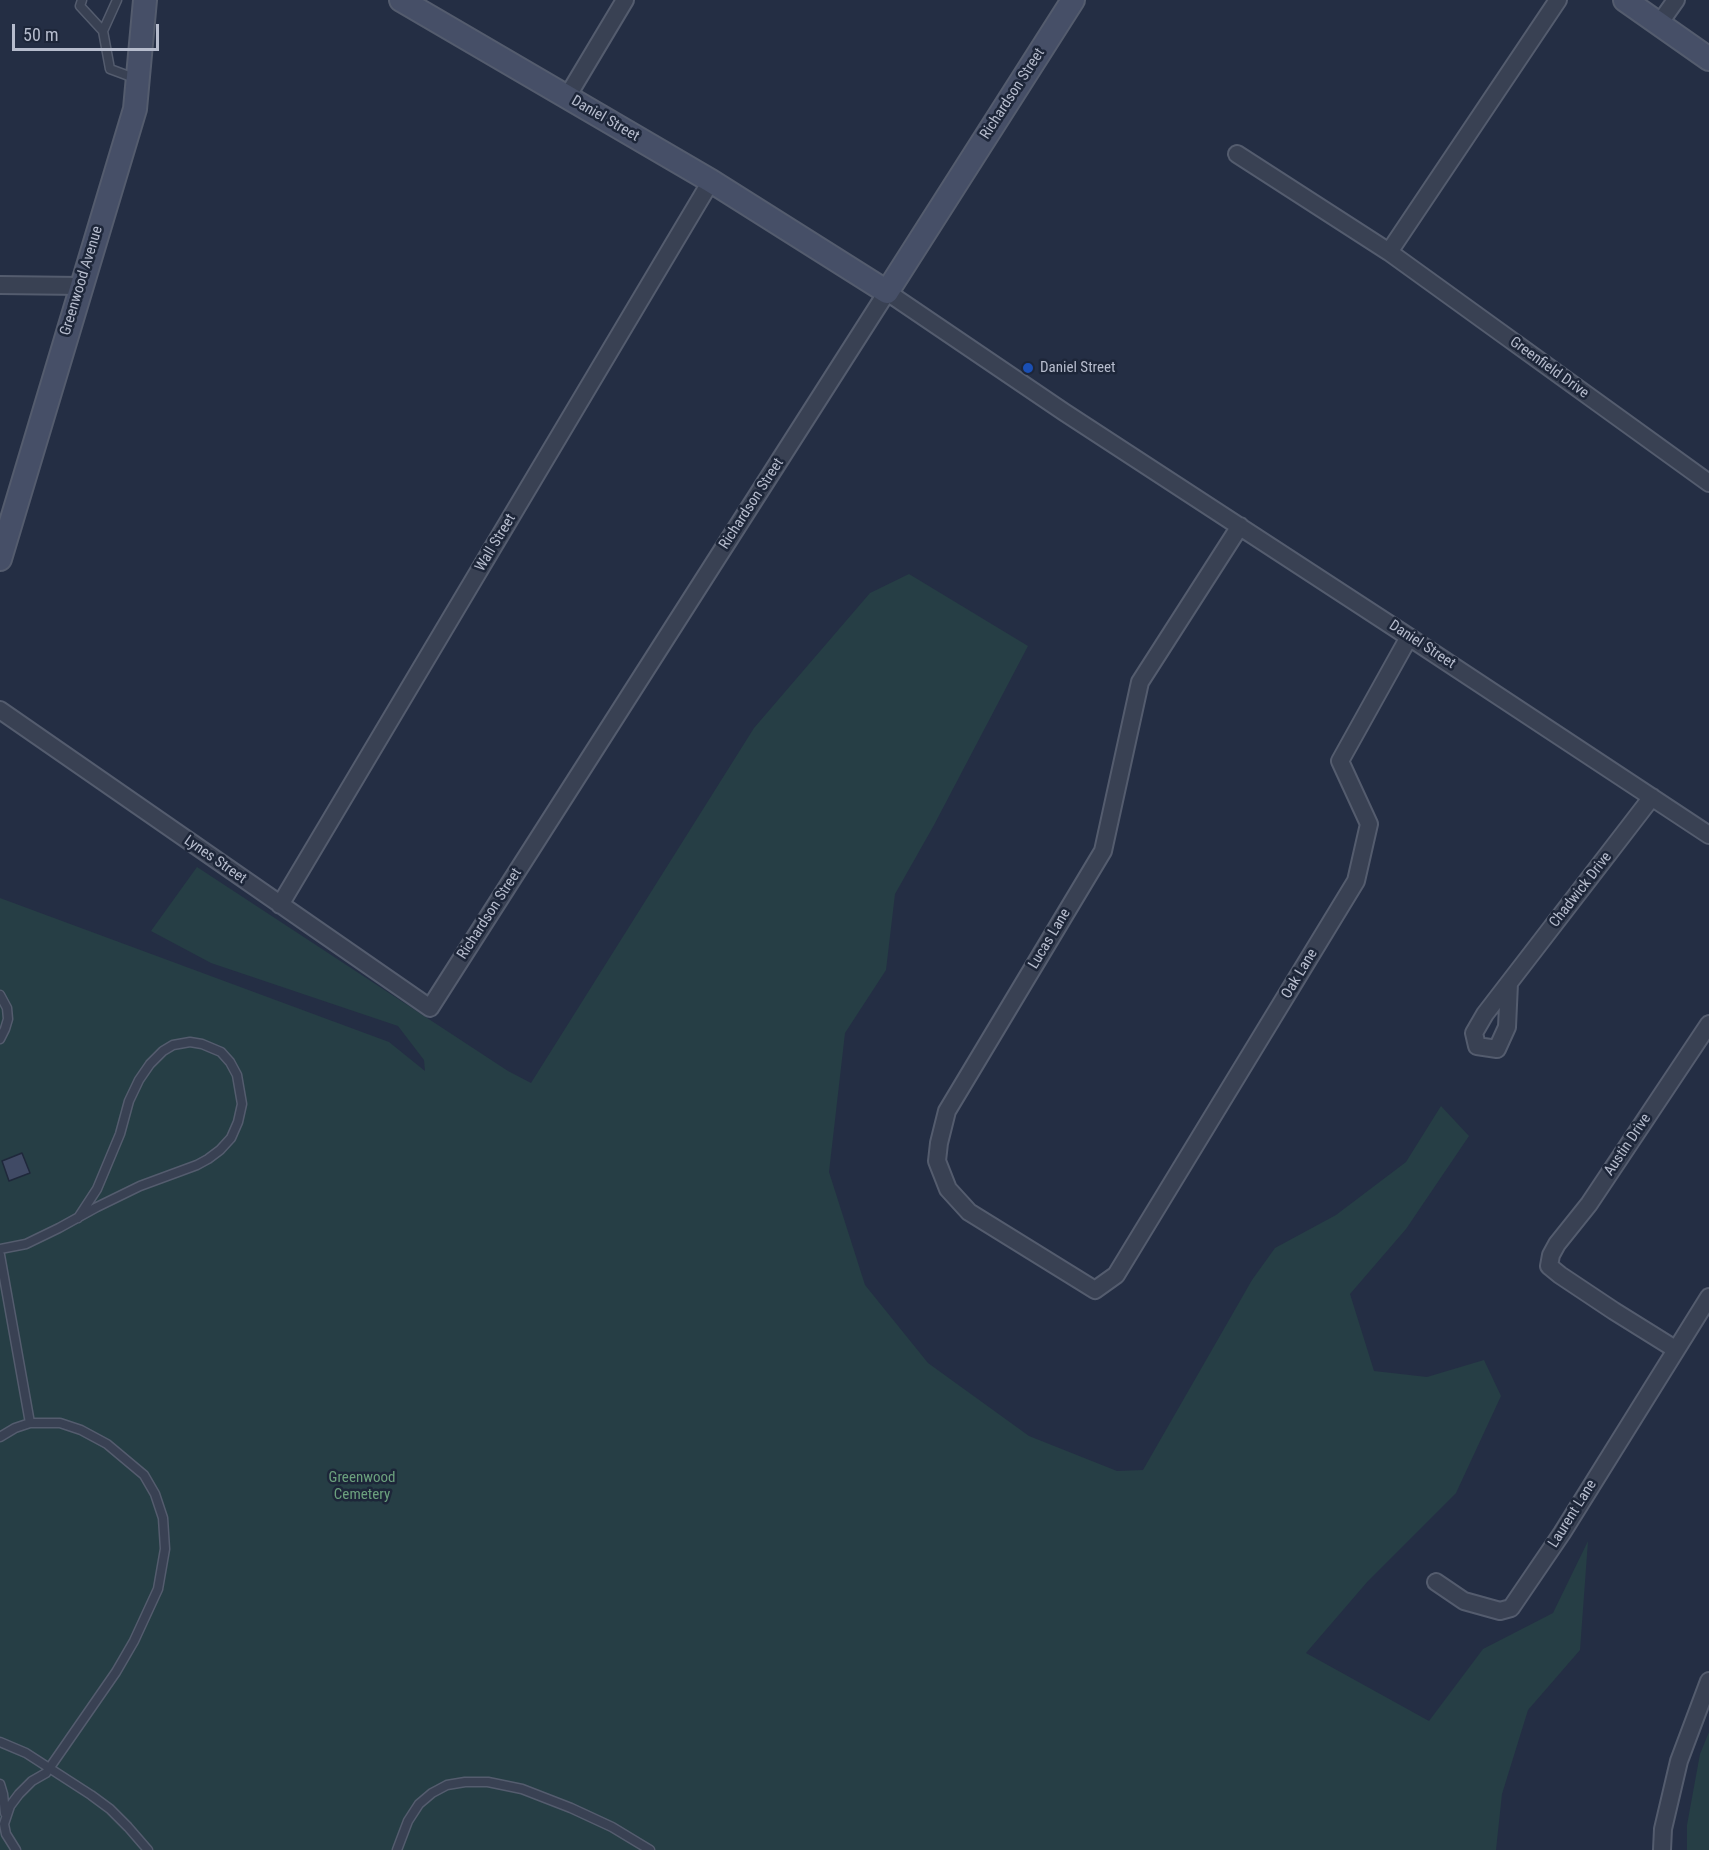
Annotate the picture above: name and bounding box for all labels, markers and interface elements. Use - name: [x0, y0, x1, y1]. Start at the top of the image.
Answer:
- scale bar: [15, 12, 162, 50]
- text: 50 m: [23, 24, 58, 45]
- street label: Richardson Street: [977, 45, 1049, 143]
- street label: Daniel Street: [568, 92, 642, 146]
- street label: Greenwood Avenue: [57, 224, 107, 338]
- street label: Greenfield Drive: [1506, 333, 1592, 403]
- place label: Daniel Street: [1040, 359, 1116, 377]
- marker: Daniel Street: [1021, 361, 1035, 375]
- street label: Richardson Street: [716, 455, 788, 553]
- street label: Wall Street: [472, 511, 520, 575]
- street label: Daniel Street: [1385, 617, 1459, 673]
- street label: Lynes Street: [180, 832, 250, 888]
- street label: Chadwick Drive: [1546, 849, 1616, 931]
- street label: Richardson Street: [454, 865, 526, 963]
- street label: Lucas Lane: [1025, 906, 1075, 972]
- street label: Oak Lane: [1278, 946, 1322, 1002]
- street label: Austin Drive: [1601, 1110, 1655, 1180]
- park label: Greenwood Cemetery: [329, 1469, 395, 1504]
- street label: Laurent Lane: [1545, 1477, 1601, 1551]

